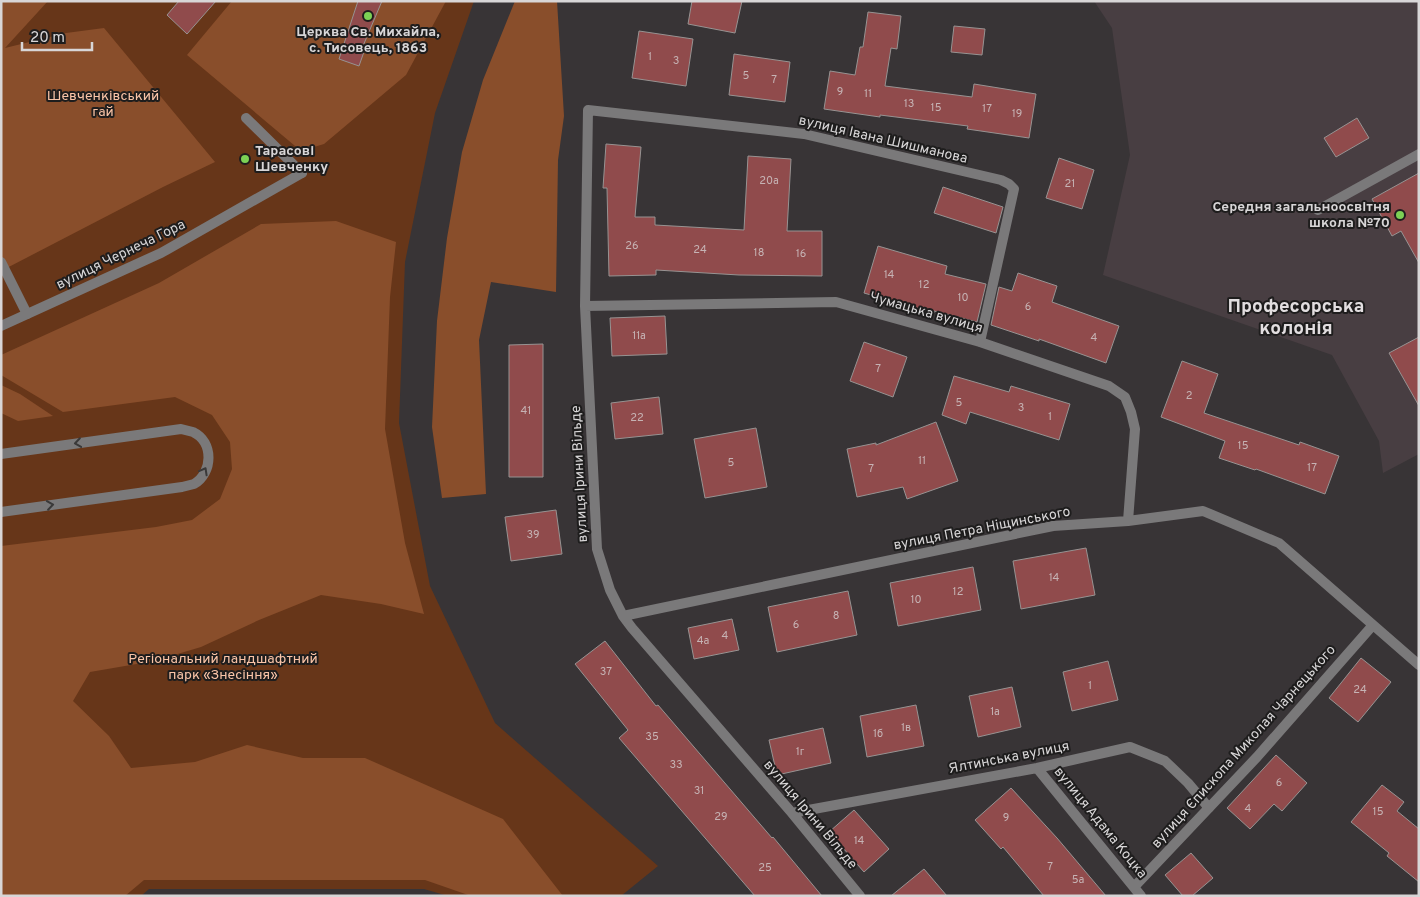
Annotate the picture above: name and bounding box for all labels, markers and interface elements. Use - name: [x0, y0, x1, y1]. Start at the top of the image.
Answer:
- marker: Церква Св. Михайла, с. Тисовець, 1863: [362, 10, 374, 22]
- scale bar: [22, 20, 92, 52]
- place label: Церква Св. Михайла, с. Тисовець, 1863: [296, 24, 440, 57]
- text: 20 m: [30, 29, 65, 48]
- house number: 1: [648, 50, 652, 64]
- house number: 3: [673, 54, 679, 68]
- house number: 5: [743, 69, 750, 83]
- house number: 7: [771, 73, 777, 87]
- house number: 9: [837, 85, 843, 99]
- house number: 11: [864, 87, 872, 101]
- park label: Шевченківський гай: [47, 88, 159, 121]
- house number: 13: [904, 97, 914, 111]
- house number: 15: [931, 101, 942, 115]
- house number: 17: [982, 102, 992, 116]
- house number: 19: [1012, 107, 1022, 121]
- street label: вулиця Івана Шишманова: [797, 112, 969, 168]
- place label: Тарасові Шевченку: [255, 143, 328, 176]
- marker: Тарасові Шевченку: [239, 153, 251, 165]
- house number: 20а: [759, 174, 779, 188]
- house number: 21: [1065, 177, 1075, 191]
- place label: Середня загальноосвітня школа №70: [1212, 199, 1390, 232]
- marker: Середня загальноосвітня школа №70: [1394, 209, 1406, 221]
- street label: вулиця Чернеча Гора: [54, 216, 188, 294]
- house number: 26: [625, 239, 639, 253]
- house number: 24: [693, 243, 707, 257]
- house number: 18: [754, 246, 764, 260]
- house number: 16: [796, 247, 806, 261]
- house number: 14: [884, 268, 895, 282]
- house number: 12: [919, 278, 929, 292]
- street label: Чумацька вулиця: [867, 289, 985, 337]
- house number: 10: [957, 291, 969, 305]
- district label: Професорська колонія: [1228, 295, 1364, 341]
- house number: 6: [1025, 300, 1031, 314]
- house number: 11а: [632, 329, 646, 343]
- house number: 4: [1091, 331, 1098, 345]
- house number: 7: [875, 362, 881, 376]
- house number: 2: [1186, 389, 1192, 403]
- house number: 5: [956, 396, 963, 410]
- house number: 3: [1018, 401, 1024, 415]
- house number: 41: [521, 404, 531, 418]
- street label: вулиця Ірини Вільде: [568, 405, 592, 543]
- house number: 1: [1048, 410, 1052, 424]
- house number: 22: [630, 411, 644, 425]
- one-way arrow: [74, 438, 82, 448]
- house number: 15: [1238, 439, 1249, 453]
- house number: 11: [918, 454, 926, 468]
- house number: 5: [728, 456, 735, 470]
- house number: 17: [1307, 461, 1317, 475]
- house number: 7: [868, 462, 874, 476]
- one-way arrow: [198, 467, 208, 476]
- one-way arrow: [46, 500, 54, 511]
- street label: вулиця Петра Ніщинського: [892, 503, 1072, 554]
- house number: 39: [527, 528, 539, 542]
- house number: 14: [1049, 571, 1060, 585]
- house number: 12: [953, 585, 963, 599]
- house number: 10: [910, 593, 922, 607]
- house number: 8: [833, 609, 839, 623]
- house number: 6: [793, 618, 799, 632]
- house number: 4: [722, 629, 729, 643]
- house number: 4а: [697, 634, 710, 648]
- street label: вулиця Єпископа Миколая Чарнецького: [1148, 642, 1340, 852]
- park label: Регіональний ландшафтний парк «Знесіння»: [128, 651, 318, 684]
- house number: 37: [600, 665, 612, 679]
- house number: 1: [1088, 679, 1092, 693]
- house number: 24: [1353, 683, 1367, 697]
- house number: 1а: [990, 705, 1000, 719]
- house number: 1в: [901, 721, 911, 735]
- house number: 1б: [873, 727, 883, 741]
- house number: 35: [645, 730, 659, 744]
- street label: Ялтинська вулиця: [947, 738, 1071, 778]
- house number: 1г: [796, 745, 805, 759]
- street label: вулиця Ірини Вільде: [759, 757, 861, 873]
- house number: 33: [669, 758, 683, 772]
- street label: вулиця Адама Коцка: [1050, 764, 1150, 882]
- house number: 6: [1276, 776, 1282, 790]
- house number: 31: [694, 784, 704, 798]
- house number: 4: [1245, 802, 1252, 816]
- house number: 15: [1373, 805, 1384, 819]
- house number: 29: [714, 810, 728, 824]
- house number: 9: [1003, 811, 1009, 825]
- house number: 14: [854, 834, 865, 848]
- house number: 7: [1047, 860, 1053, 874]
- house number: 25: [758, 861, 772, 875]
- house number: 5а: [1072, 873, 1085, 887]

